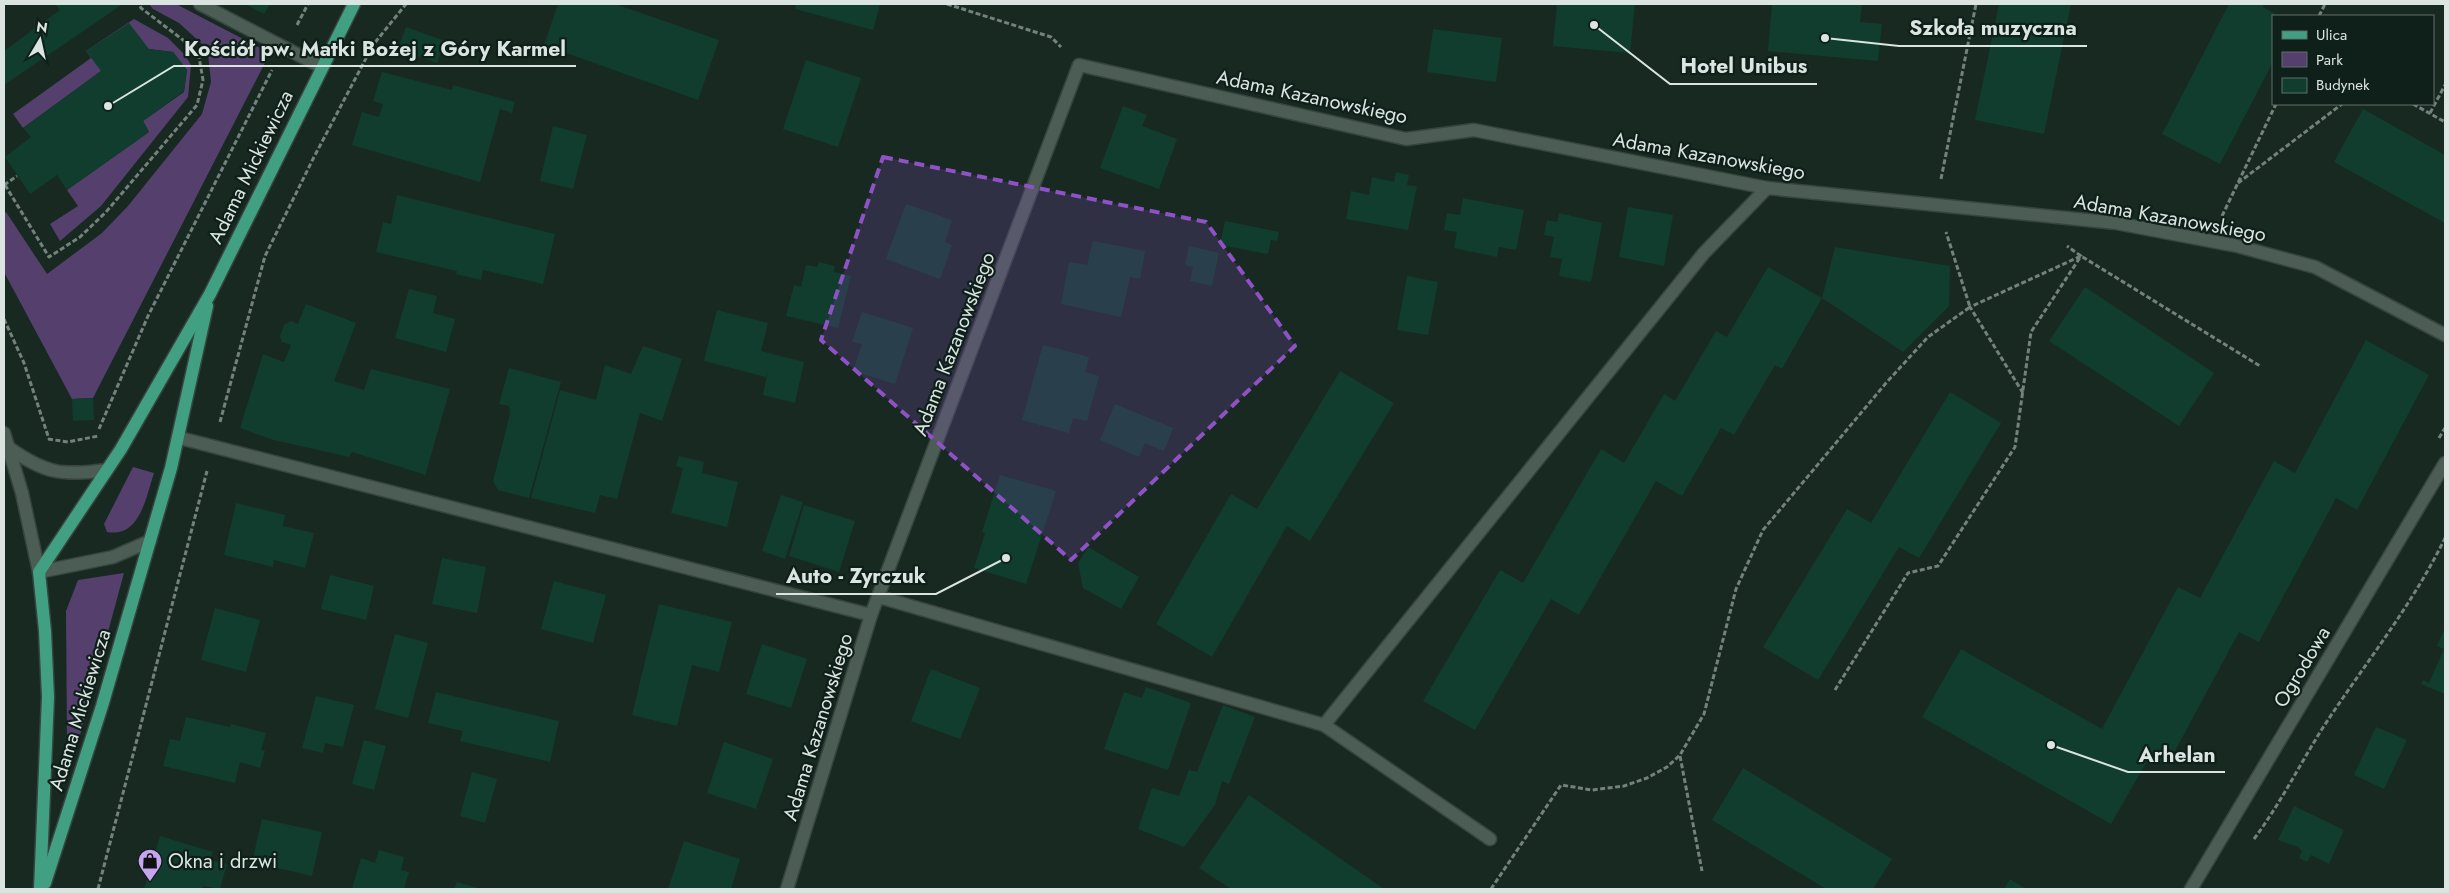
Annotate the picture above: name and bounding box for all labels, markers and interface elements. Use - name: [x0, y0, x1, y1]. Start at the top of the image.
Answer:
- callout: Szkoła muzyczna: [1899, 10, 2087, 46]
- text: Szkoła muzyczna: [1909, 13, 2077, 43]
- north arrow: [15, 15, 65, 65]
- legend: [2272, 15, 2434, 105]
- text: N: [35, 16, 49, 38]
- text: Ulica: [2316, 24, 2347, 46]
- callout: Kościół pw. Matki Bożej z Góry Karmel: [174, 30, 576, 66]
- text: Kościół pw. Matki Bożej z Góry Karmel: [184, 34, 566, 64]
- callout: Hotel Unibus: [1670, 48, 1817, 84]
- text: Park: [2316, 49, 2343, 71]
- text: Hotel Unibus: [1681, 51, 1808, 81]
- street label: Adama Kazanowskiego: [1214, 63, 1410, 131]
- text: Budynek: [2316, 74, 2370, 96]
- street label: Adama Mickiewicza: [201, 85, 301, 249]
- street label: Adama Kazanowskiego: [1611, 125, 1807, 187]
- street label: Adama Kazanowskiego: [2072, 187, 2268, 249]
- street label: Adama Kazanowskiego: [906, 248, 1002, 440]
- callout: Auto - Zyrczuk: [776, 558, 936, 594]
- text: Auto - Zyrczuk: [785, 561, 926, 591]
- street label: Ogrodowa: [2266, 621, 2338, 713]
- street label: Adama Mickiewicza: [42, 626, 118, 794]
- street label: Adama Kazanowskiego: [776, 630, 860, 824]
- callout: Arhelan: [2128, 736, 2225, 772]
- text: Arhelan: [2137, 740, 2216, 770]
- place label: Okna i drzwi: [168, 847, 277, 876]
- shop icon: Okna i drzwi: [137, 848, 163, 882]

